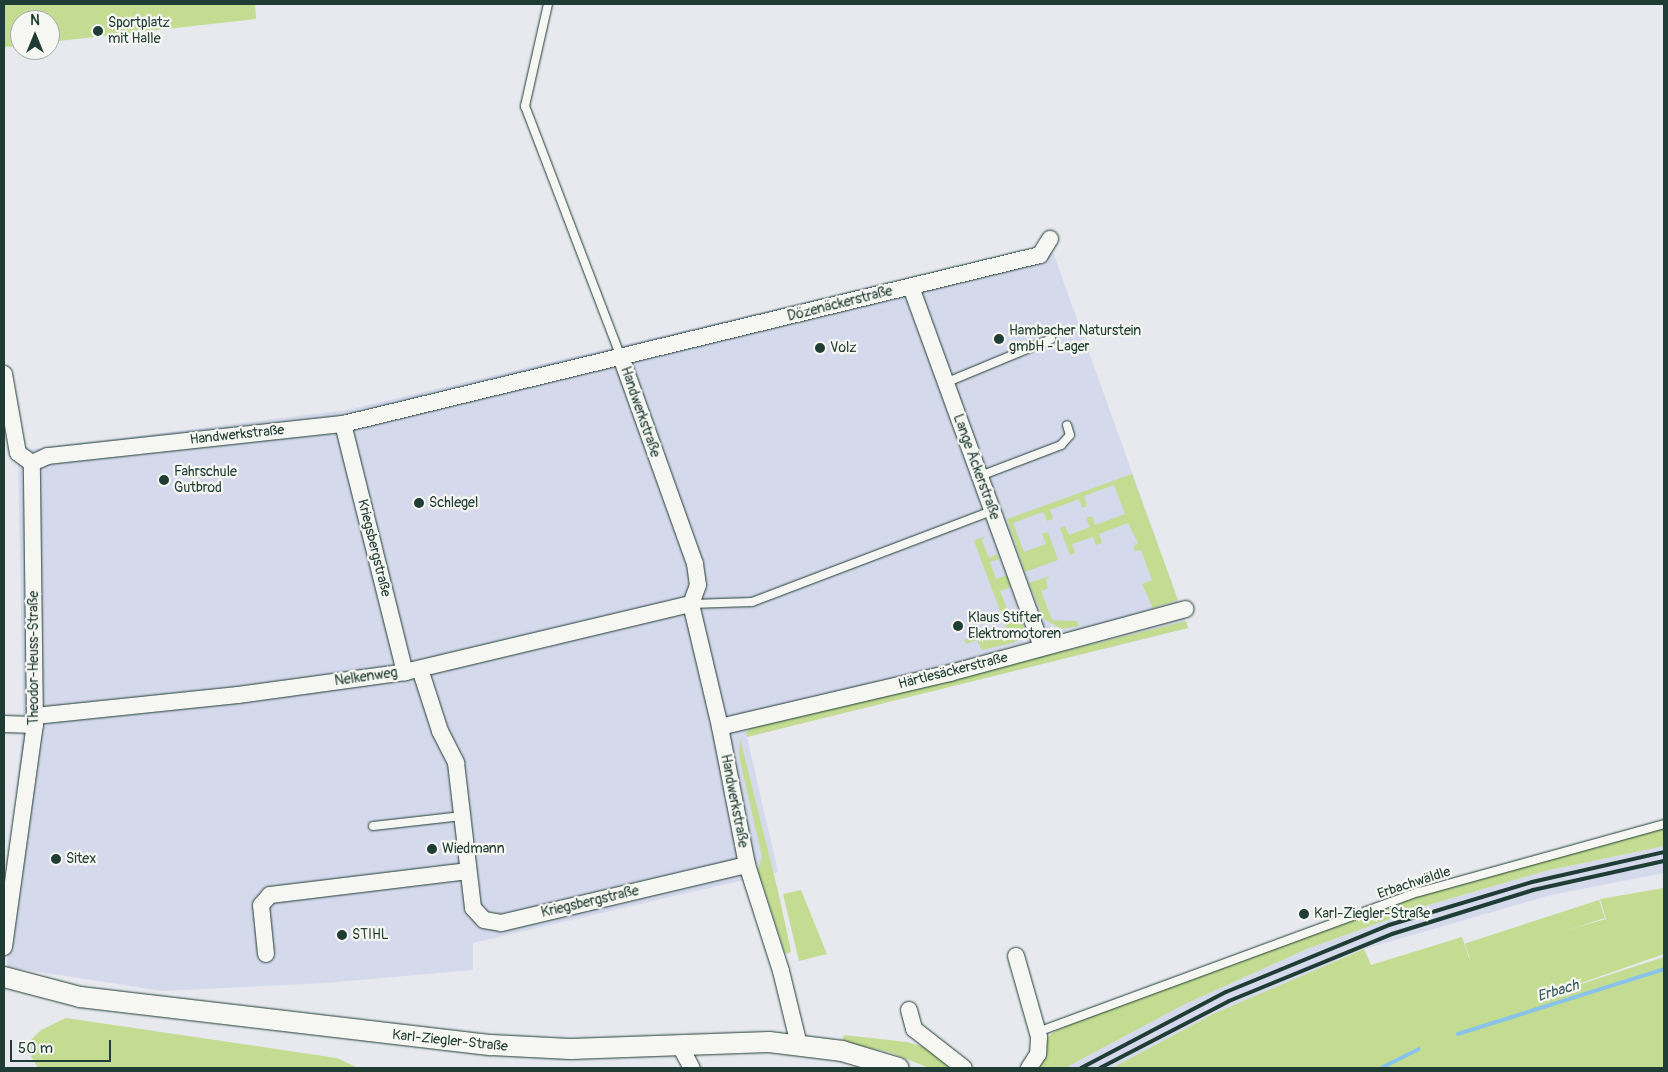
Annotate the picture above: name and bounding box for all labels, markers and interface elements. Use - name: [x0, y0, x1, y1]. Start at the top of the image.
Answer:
- north arrow: [10, 10, 60, 60]
- text: N: [30, 12, 40, 29]
- place label: Sportplatz mit Halle: [108, 15, 170, 48]
- marker: Sportplatz mit Halle: [92, 25, 104, 37]
- street label: Dözenäckerstraße: [786, 283, 894, 325]
- place label: Hambacher Naturstein gmbH - Lager: [1009, 323, 1141, 356]
- marker: Hambacher Naturstein gmbH - Lager: [993, 333, 1005, 345]
- place label: Volz: [830, 340, 857, 356]
- marker: Volz: [814, 342, 826, 354]
- street label: Handwerkstraße: [617, 364, 663, 460]
- street label: Lange Äckerstraße: [949, 412, 1003, 522]
- street label: Handwerkstraße: [189, 422, 285, 448]
- place label: Fahrschule Gutbrod: [174, 464, 237, 497]
- marker: Fahrschule Gutbrod: [158, 474, 170, 486]
- place label: Schlegel: [429, 495, 478, 511]
- marker: Schlegel: [413, 497, 425, 509]
- street label: Kriegsbergstraße: [354, 498, 394, 598]
- street label: Theodor-Heuss-Straße: [26, 591, 42, 725]
- place label: Klaus Stifter Elektromotoren: [968, 610, 1061, 642]
- marker: Klaus Stifter Elektromotoren: [952, 620, 964, 632]
- street label: Härtlesäckerstraße: [897, 649, 1009, 693]
- street label: Nelkenweg: [333, 664, 399, 690]
- street label: Handwerkstraße: [717, 753, 751, 849]
- place label: Wiedmann: [442, 841, 505, 857]
- marker: Wiedmann: [426, 843, 438, 855]
- place label: Sitex: [66, 851, 96, 867]
- marker: Sitex: [50, 853, 62, 865]
- street label: Erbachwäldle: [1375, 863, 1453, 903]
- street label: Kriegsbergstraße: [539, 883, 641, 921]
- place label: Karl-Ziegler-Straße: [1314, 906, 1430, 922]
- marker: Karl-Ziegler-Straße: [1298, 908, 1310, 920]
- place label: STIHL: [352, 927, 389, 943]
- marker: STIHL: [336, 929, 348, 941]
- water label: Erbach: [1535, 976, 1581, 1006]
- street label: Karl-Ziegler-Straße: [391, 1027, 509, 1055]
- scale bar: [12, 1030, 114, 1062]
- text: 50 m: [18, 1039, 53, 1058]

